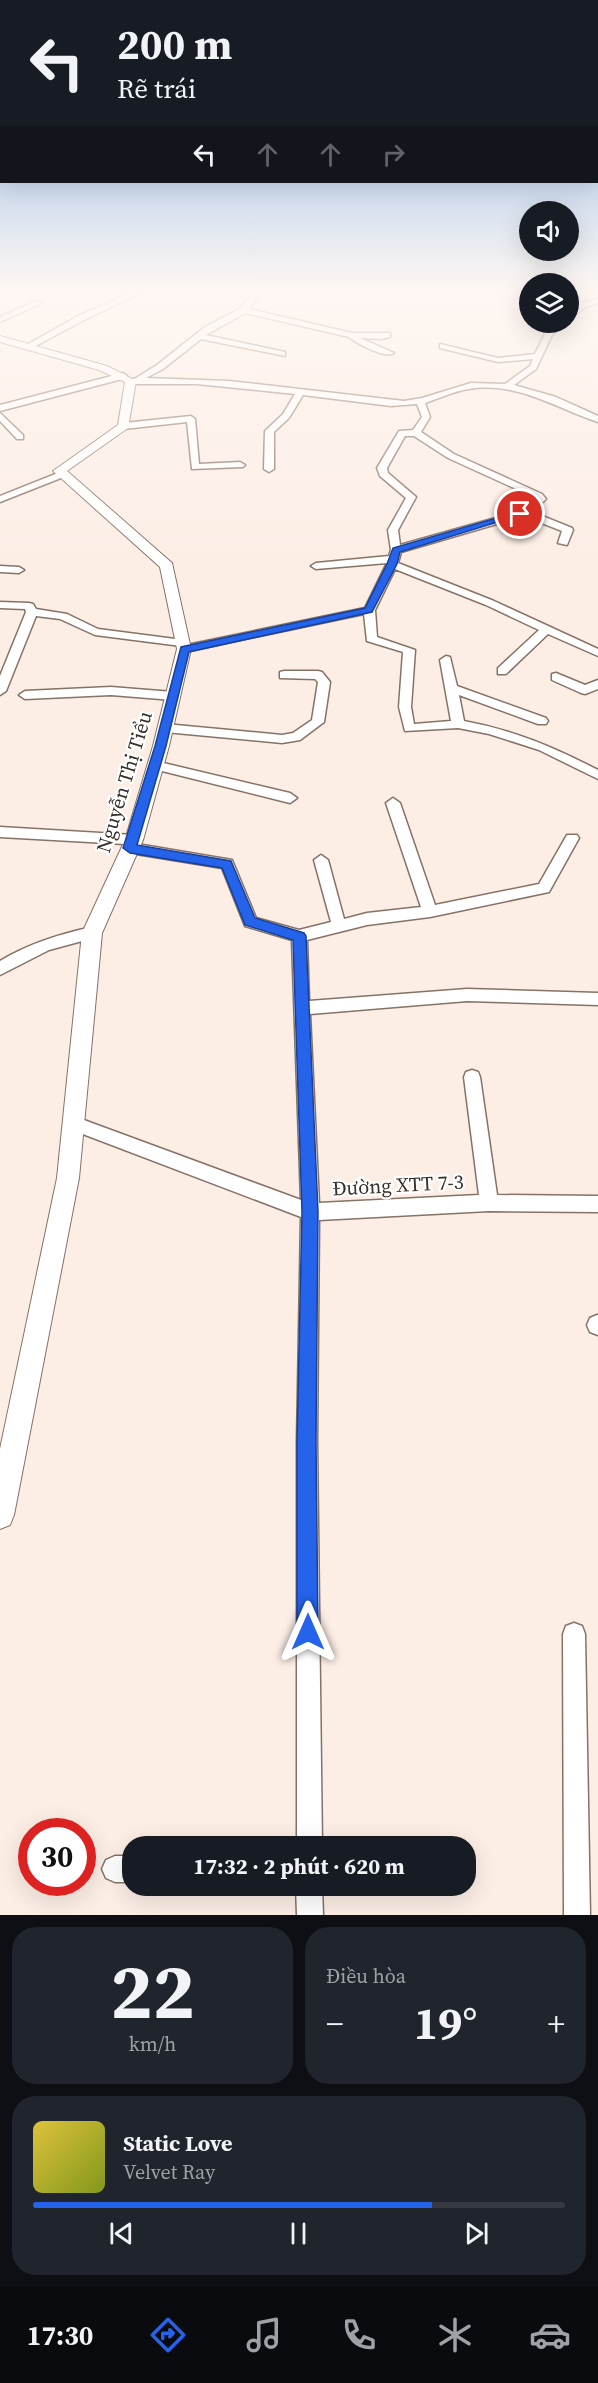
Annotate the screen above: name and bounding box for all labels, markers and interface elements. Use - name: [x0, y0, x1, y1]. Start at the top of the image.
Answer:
- text: 200 m: [117, 15, 232, 73]
- icon: left: [18, 24, 96, 102]
- text: Rẽ trái: [117, 70, 196, 107]
- icon: left: [188, 138, 221, 171]
- icon: ahead: [251, 138, 284, 171]
- icon: ahead: [314, 138, 347, 171]
- icon: right: [377, 138, 410, 171]
- map controls: [519, 201, 579, 333]
- button: sound: [519, 201, 579, 261]
- button: layers: [519, 273, 579, 333]
- pin: [494, 488, 545, 539]
- icon: arrive: [503, 497, 536, 530]
- street label: Nguyễn Thị Tiểu: [89, 708, 159, 856]
- street label: Đường XTT 7-3: [332, 1168, 464, 1202]
- position arrow: [276, 1600, 340, 1664]
- speed limit sign: 30: [18, 1818, 96, 1896]
- text: 17:32 · 2 phút · 620 m: [193, 1851, 405, 1881]
- text: 22: [110, 1937, 195, 2044]
- text: Điều hòa: [326, 1962, 406, 1990]
- text: 19°: [414, 1992, 477, 2054]
- text: −: [326, 2001, 344, 2046]
- text: +: [547, 2001, 565, 2046]
- text: km/h: [129, 2030, 176, 2058]
- text: Static Love: [123, 2128, 233, 2158]
- text: Velvet Ray: [123, 2158, 215, 2186]
- icon: previous: [105, 2217, 138, 2250]
- icon: pause: [282, 2217, 315, 2250]
- icon: next: [460, 2217, 493, 2250]
- icon: directions: [147, 2314, 189, 2356]
- icon: music: [243, 2314, 285, 2356]
- icon: phone: [338, 2314, 380, 2356]
- icon: climate: [434, 2314, 476, 2356]
- icon: car: [529, 2314, 571, 2356]
- text: 17:30: [27, 2317, 93, 2354]

